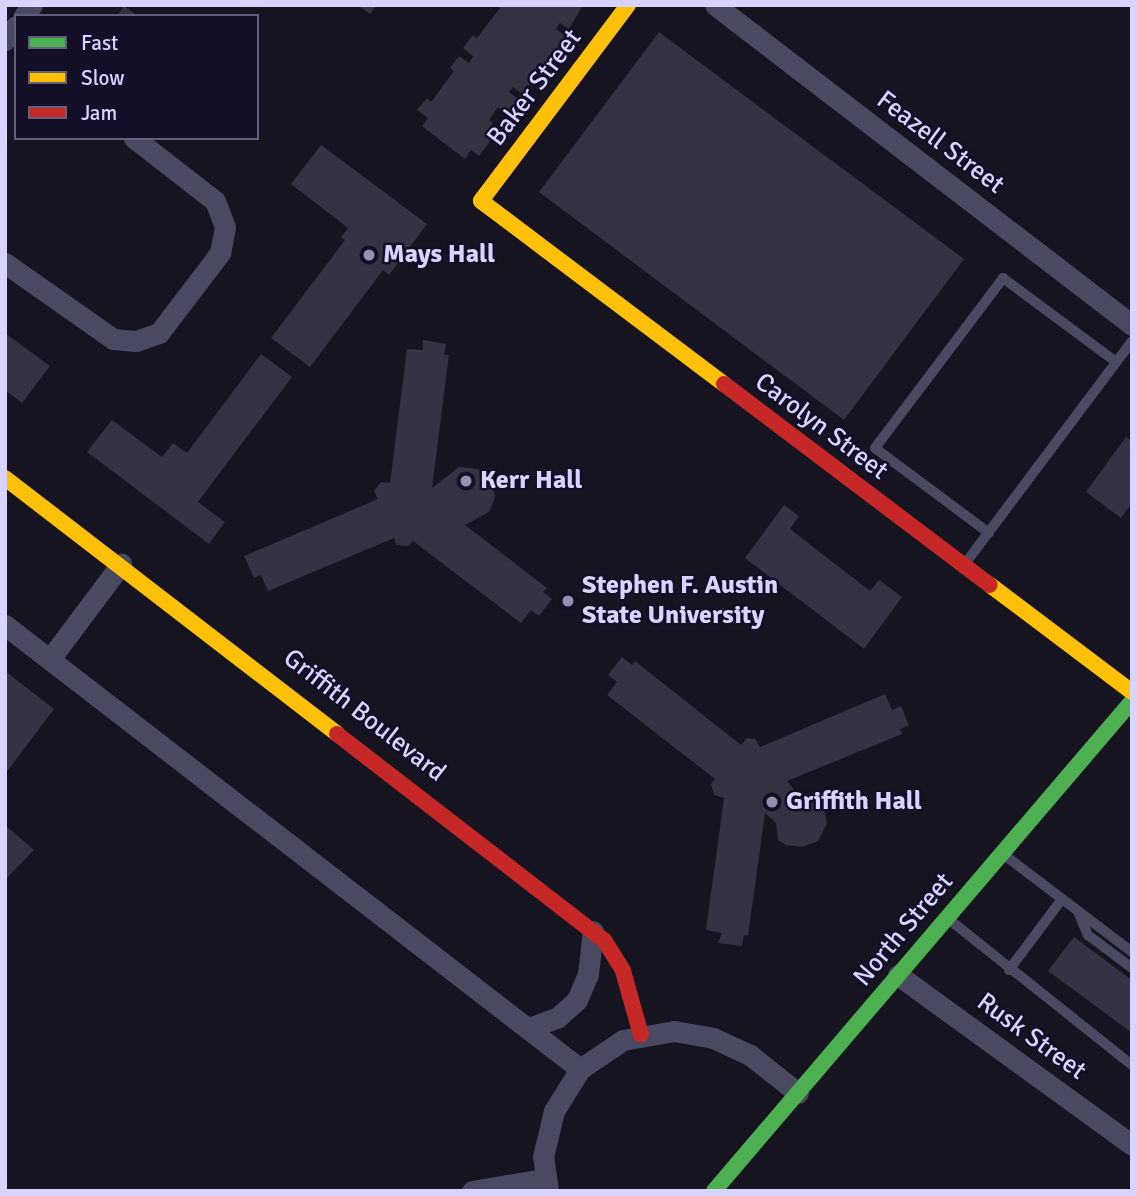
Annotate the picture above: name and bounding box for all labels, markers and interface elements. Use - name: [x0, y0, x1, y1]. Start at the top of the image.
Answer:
- legend: [14, 14, 259, 140]
- street label: Baker Street: [481, 24, 589, 152]
- text: Fast: [81, 30, 118, 56]
- text: Slow: [81, 65, 125, 91]
- street label: Feazell Street: [870, 85, 1010, 201]
- text: Jam: [81, 100, 117, 126]
- place label: Mays Hall: [383, 239, 495, 271]
- marker: Mays Hall: [361, 247, 377, 263]
- street label: Carolyn Street: [748, 367, 894, 487]
- place label: Kerr Hall: [480, 465, 582, 497]
- marker: Kerr Hall: [458, 473, 474, 489]
- place label: Stephen F. Austin State University: [582, 570, 778, 632]
- marker: Stephen F. Austin State University: [560, 593, 576, 609]
- street label: Griffith Boulevard: [277, 643, 451, 789]
- place label: Griffith Hall: [786, 786, 922, 818]
- marker: Griffith Hall: [764, 794, 780, 810]
- street label: North Street: [848, 867, 960, 993]
- street label: Rusk Street: [970, 987, 1092, 1087]

